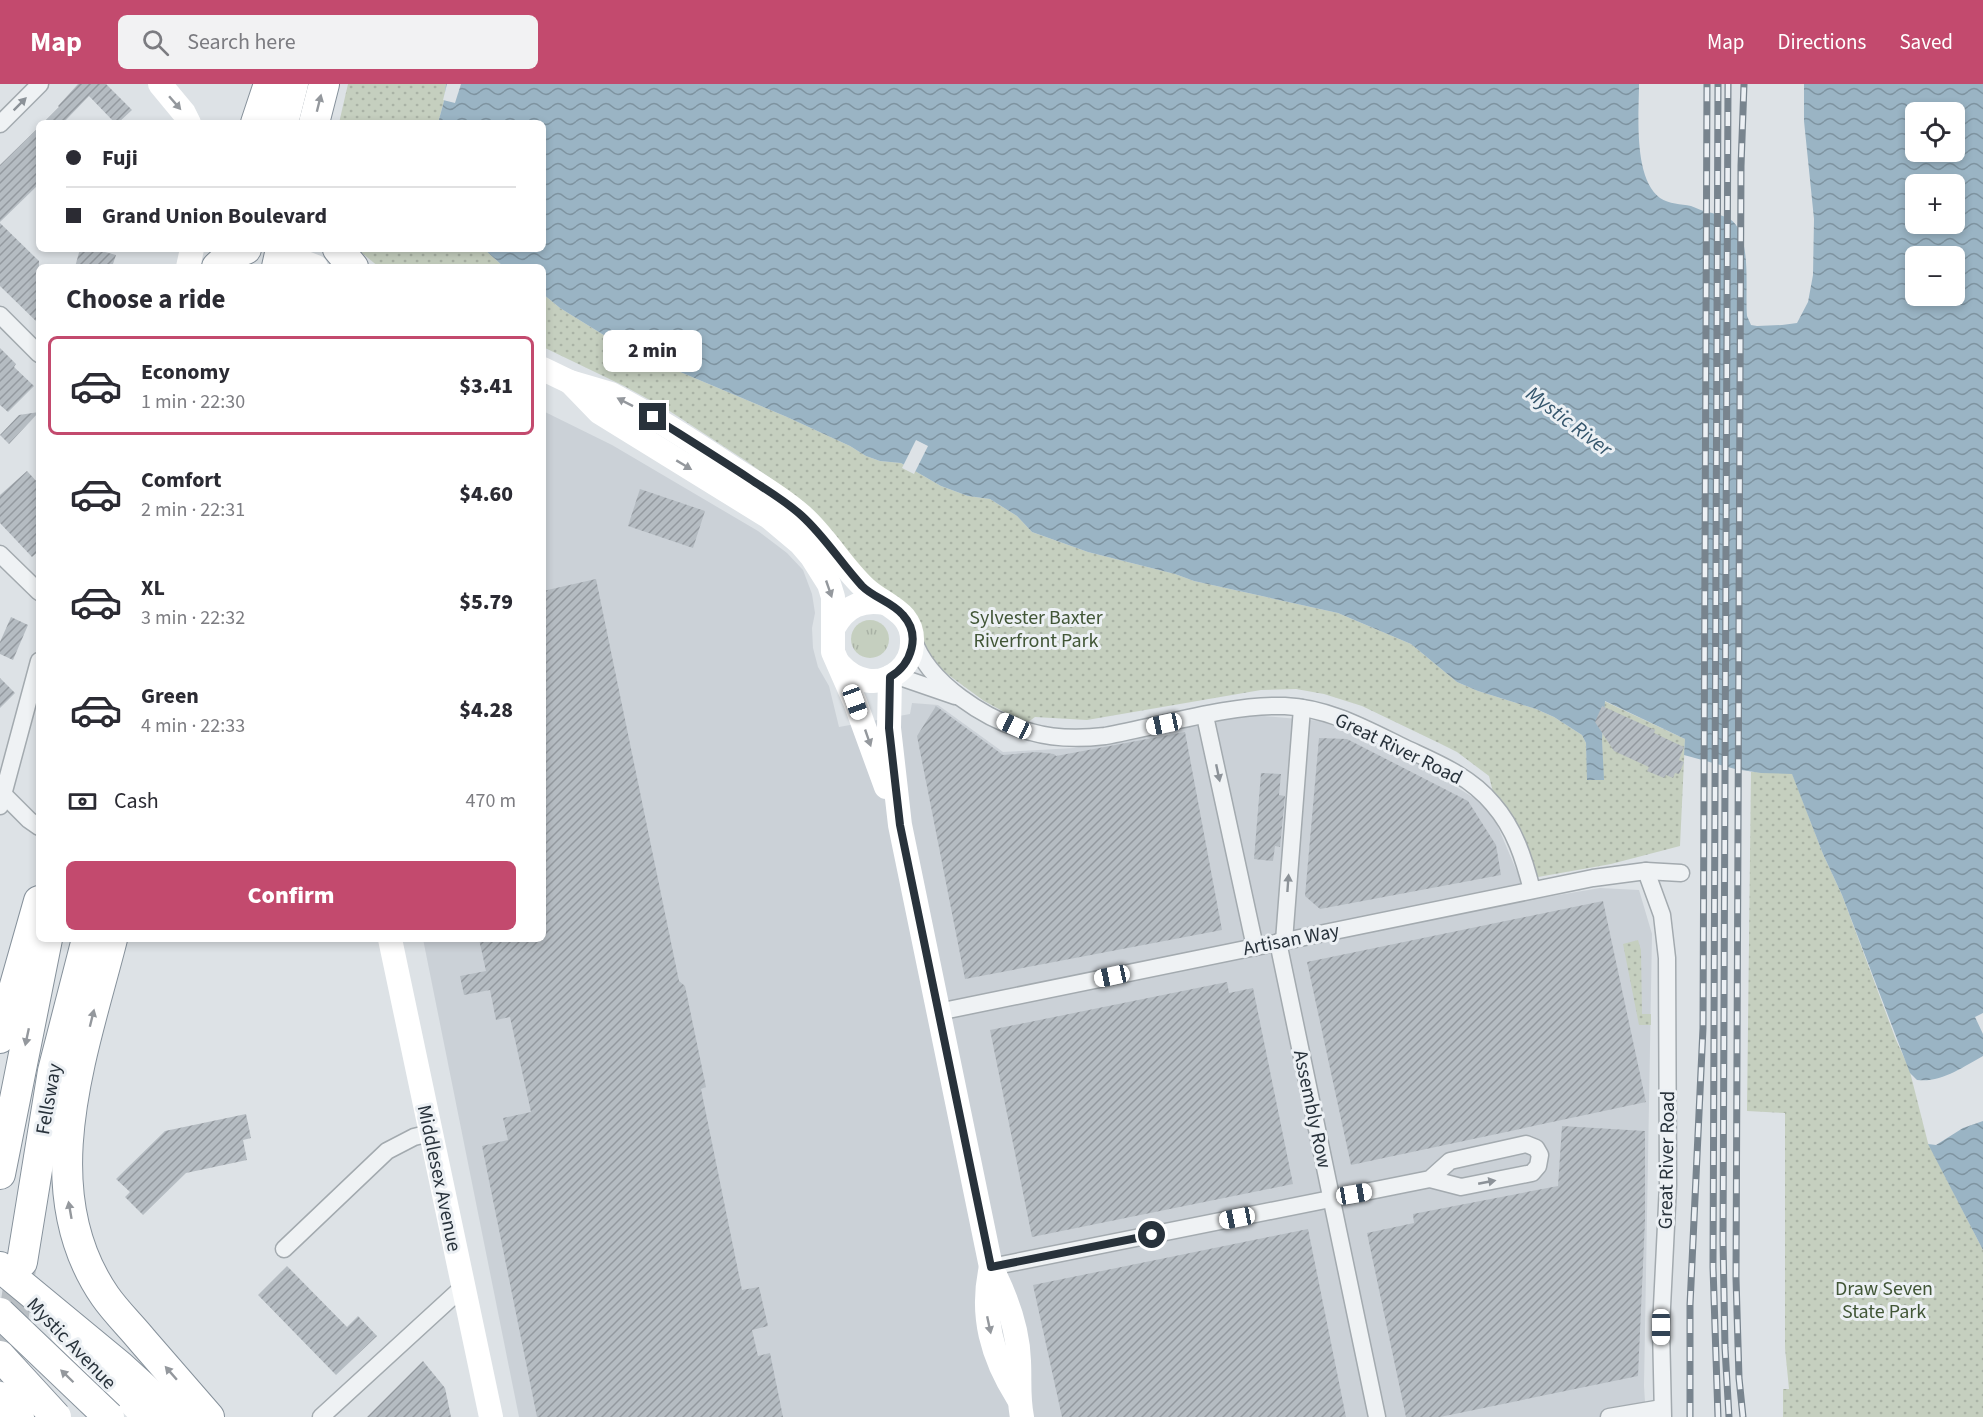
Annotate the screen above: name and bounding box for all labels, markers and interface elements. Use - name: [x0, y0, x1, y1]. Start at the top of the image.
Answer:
- search box: [118, 15, 538, 69]
- text: Map: [30, 22, 82, 62]
- icon: search: [139, 26, 172, 59]
- text: Search here: [187, 26, 296, 58]
- text: Map: [1707, 27, 1745, 57]
- text: Directions: [1778, 27, 1866, 57]
- text: Saved: [1899, 27, 1953, 57]
- one-way arrow: [314, 94, 324, 113]
- one-way arrow: [169, 95, 182, 111]
- one-way arrow: [13, 97, 28, 111]
- map controls: [1905, 102, 1965, 306]
- button: locate: [1905, 102, 1965, 162]
- text: Fuji: [102, 142, 138, 174]
- button: +: [1905, 174, 1965, 234]
- text: Grand Union Boulevard: [102, 200, 327, 232]
- button: −: [1905, 246, 1965, 306]
- text: Choose a ride: [66, 280, 226, 319]
- callout: 2 min: [604, 330, 702, 372]
- text: 2 min: [628, 337, 677, 365]
- text: Economy: [141, 356, 230, 388]
- icon: car: [69, 359, 123, 413]
- text: $3.41: [459, 370, 513, 402]
- water label: Mystic River: [1520, 379, 1619, 464]
- text: 1 min · 22:30: [141, 388, 245, 416]
- one-way arrow: [617, 397, 634, 406]
- route end: [639, 403, 666, 430]
- one-way arrow: [676, 460, 693, 470]
- text: Comfort: [141, 464, 222, 496]
- icon: car: [69, 467, 123, 521]
- text: $4.60: [459, 478, 513, 510]
- text: 2 min · 22:31: [141, 496, 245, 524]
- text: XL: [141, 572, 165, 604]
- icon: car: [69, 575, 123, 629]
- one-way arrow: [825, 580, 835, 598]
- text: $5.79: [459, 586, 513, 618]
- text: 3 min · 22:32: [141, 604, 245, 632]
- park label: Sylvester Baxter Riverfront Park: [969, 604, 1103, 655]
- text: Green: [141, 680, 199, 712]
- car: [840, 682, 870, 722]
- icon: car: [69, 683, 123, 737]
- text: $4.28: [459, 694, 513, 726]
- street label: Great River Road: [1330, 706, 1467, 792]
- car: [994, 710, 1034, 742]
- car: [1145, 711, 1183, 737]
- text: 4 min · 22:33: [141, 712, 245, 740]
- one-way arrow: [863, 729, 873, 747]
- one-way arrow: [1213, 764, 1223, 782]
- icon: cash: [66, 785, 99, 818]
- text: Cash: [114, 785, 159, 817]
- text: 470 m: [466, 787, 516, 815]
- button: Confirm: [66, 861, 516, 930]
- one-way arrow: [1284, 873, 1293, 892]
- street label: Artisan Way: [1241, 917, 1342, 963]
- car: [1093, 963, 1131, 989]
- one-way arrow: [87, 1009, 97, 1027]
- one-way arrow: [22, 1028, 31, 1047]
- street label: Assembly Row: [1286, 1047, 1338, 1171]
- street label: Fellsway: [29, 1061, 69, 1137]
- street label: Great River Road: [1652, 1090, 1682, 1230]
- street label: Middlesex Avenue: [410, 1102, 468, 1254]
- one-way arrow: [1478, 1177, 1497, 1186]
- car: [1335, 1182, 1373, 1206]
- one-way arrow: [65, 1200, 74, 1219]
- car: [1218, 1206, 1256, 1230]
- route start: [1138, 1221, 1165, 1248]
- park label: Draw Seven State Park: [1835, 1275, 1933, 1326]
- street label: Mystic Avenue: [20, 1291, 122, 1396]
- car: [1652, 1309, 1670, 1345]
- one-way arrow: [985, 1316, 994, 1335]
- one-way arrow: [165, 1366, 178, 1381]
- one-way arrow: [61, 1370, 75, 1384]

